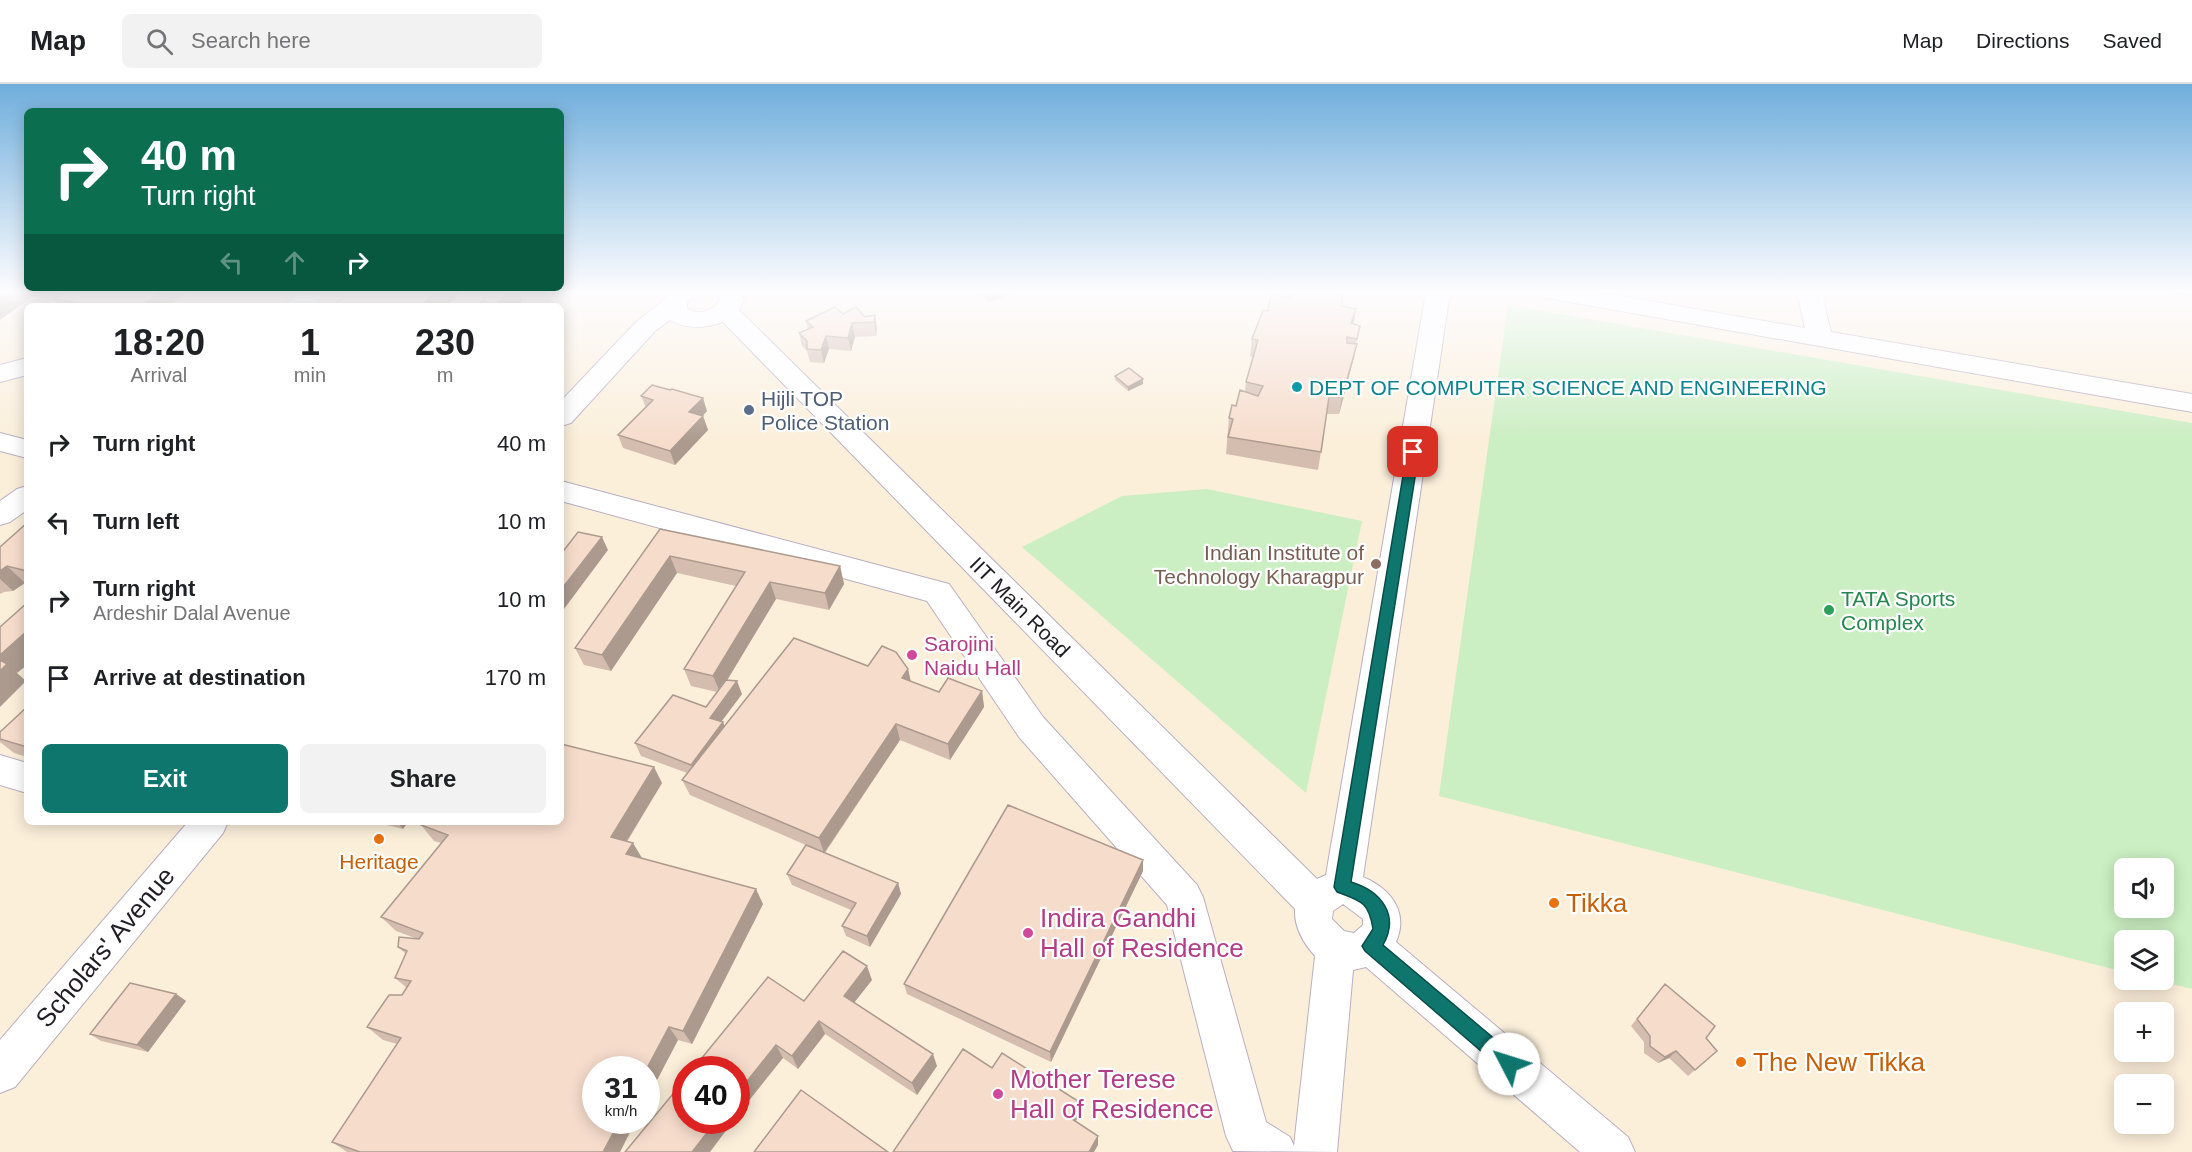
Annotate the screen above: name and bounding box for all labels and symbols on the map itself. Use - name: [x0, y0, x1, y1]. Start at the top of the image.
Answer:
- place label: DEPT OF COMPUTER SCIENCE AND ENGINEERING: [1309, 376, 1827, 399]
- marker: DEPT OF COMPUTER SCIENCE AND ENGINEERING: [1290, 380, 1304, 394]
- place label: Hijli TOP Police Station: [761, 387, 889, 434]
- marker: Hijli TOP Police Station: [742, 403, 756, 417]
- pin: [1387, 426, 1438, 477]
- place label: Indian Institute of Technology Kharagpur: [1154, 541, 1364, 588]
- street label: IIT Main Road: [965, 552, 1075, 662]
- marker: Indian Institute of Technology Kharagpur: [1369, 557, 1383, 571]
- place label: TATA Sports Complex: [1841, 587, 1955, 634]
- marker: TATA Sports Complex: [1822, 603, 1836, 617]
- place label: Sarojini Naidu Hall: [924, 632, 1021, 679]
- marker: Sarojini Naidu Hall: [905, 648, 919, 662]
- marker: Heritage: [372, 832, 386, 846]
- place label: Heritage: [339, 850, 419, 873]
- street label: Scholars' Avenue: [29, 861, 181, 1033]
- place label: Tikka: [1566, 888, 1628, 918]
- marker: Tikka: [1547, 896, 1561, 910]
- place label: Indira Gandhi Hall of Residence: [1040, 903, 1244, 963]
- marker: Indira Gandhi Hall of Residence: [1021, 926, 1035, 940]
- position arrow: [1477, 1032, 1541, 1096]
- place label: The New Tikka: [1753, 1047, 1925, 1077]
- marker: The New Tikka: [1734, 1055, 1748, 1069]
- speed limit sign: 40: [672, 1056, 750, 1134]
- place label: Mother Terese Hall of Residence: [1010, 1064, 1214, 1124]
- marker: Mother Terese Hall of Residence: [991, 1087, 1005, 1101]

